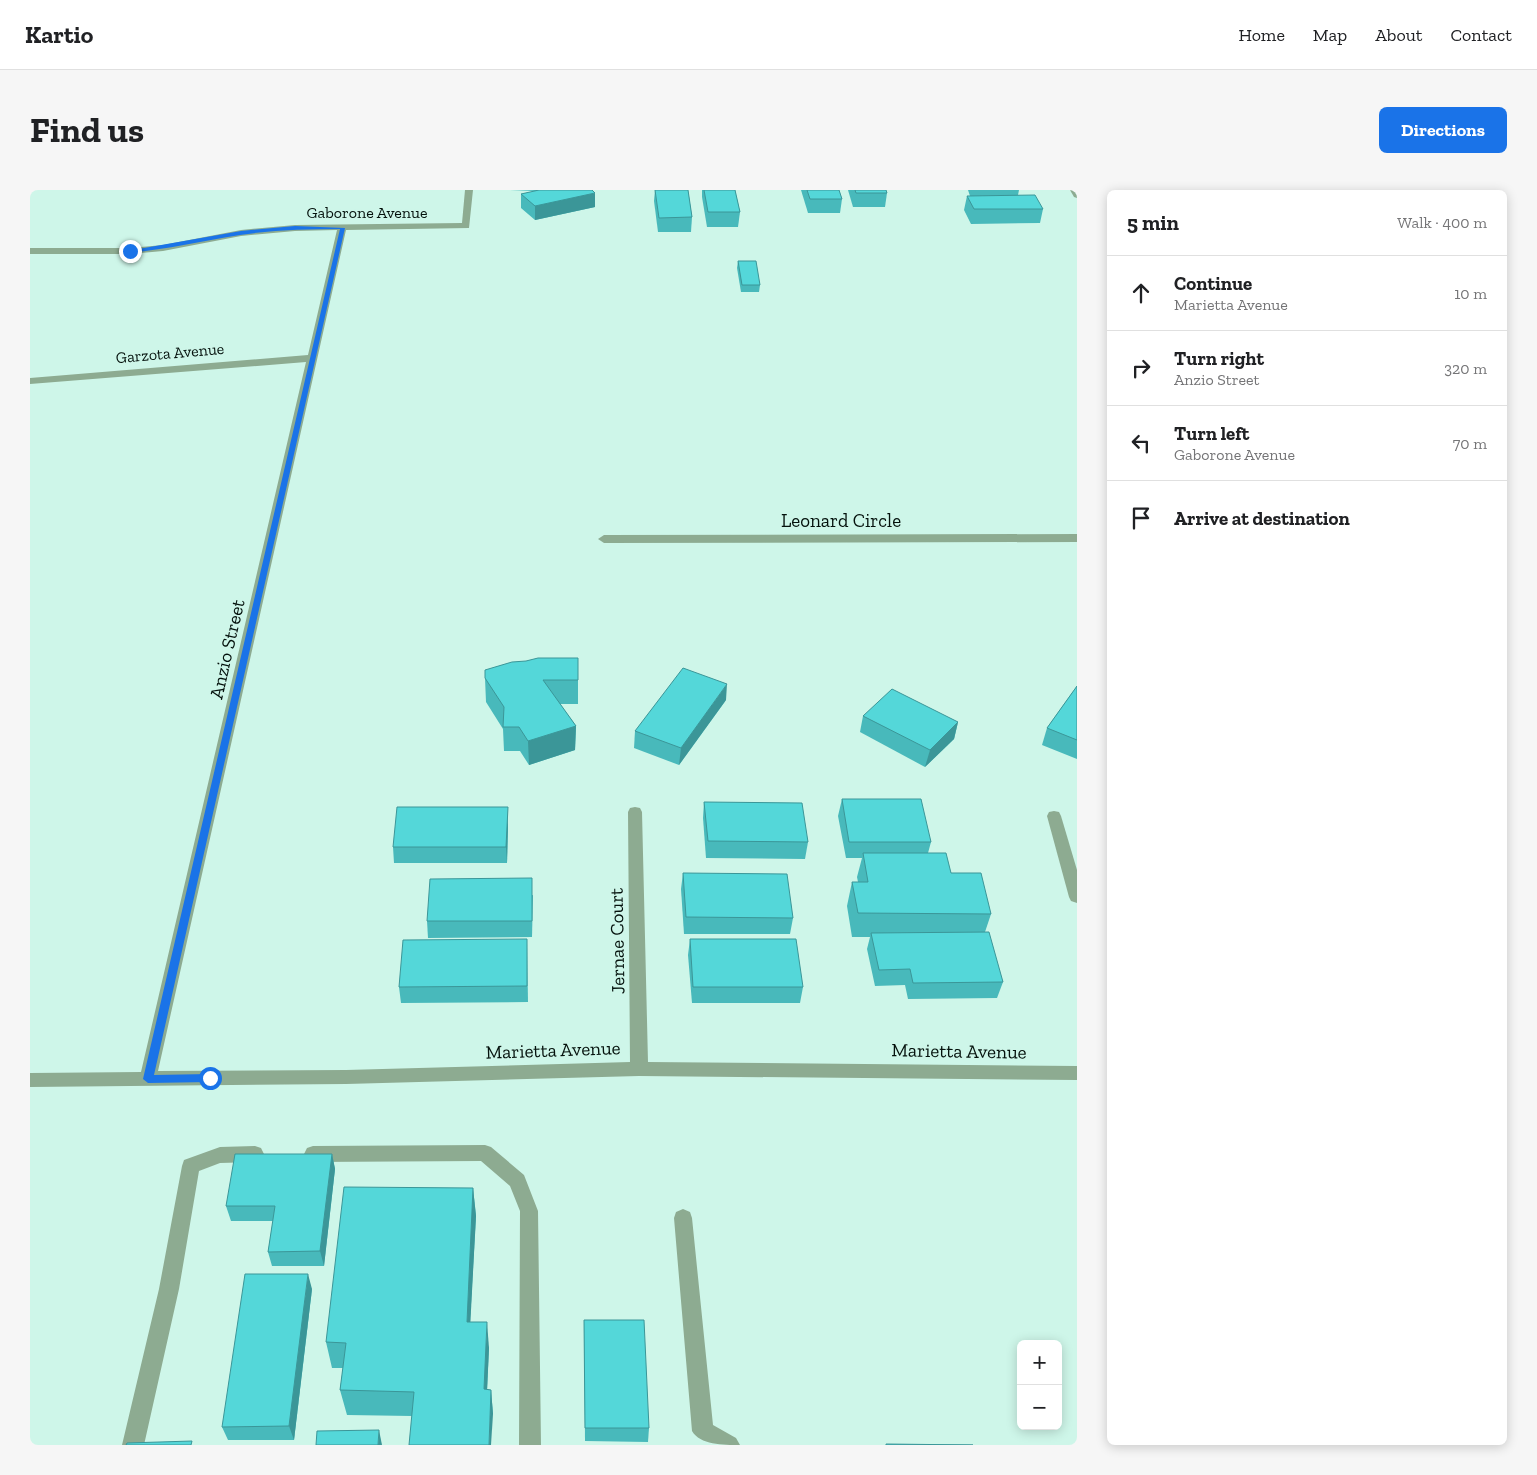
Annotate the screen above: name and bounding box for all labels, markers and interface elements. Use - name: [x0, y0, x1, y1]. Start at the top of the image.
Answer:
- text: Kartio: [25, 20, 93, 49]
- text: Home: [1238, 24, 1285, 46]
- text: Map: [1313, 24, 1347, 46]
- text: About: [1375, 24, 1422, 46]
- text: Contact: [1450, 24, 1512, 46]
- button: Directions: [1379, 107, 1507, 153]
- text: Find us: [30, 109, 144, 151]
- street label: Gaborone Avenue: [307, 203, 428, 222]
- text: 5 min: [1127, 210, 1179, 235]
- text: Walk · 400 m: [1397, 213, 1487, 232]
- route end: [119, 240, 142, 263]
- text: Continue: [1174, 272, 1252, 295]
- icon: ahead: [1127, 279, 1155, 307]
- text: 10 m: [1454, 284, 1487, 303]
- text: Marietta Avenue: [1174, 295, 1288, 314]
- street label: Garzota Avenue: [115, 339, 225, 367]
- text: Turn right: [1174, 347, 1264, 370]
- icon: right: [1127, 354, 1155, 382]
- text: 320 m: [1444, 359, 1487, 378]
- text: Anzio Street: [1174, 370, 1259, 389]
- text: Turn left: [1174, 422, 1249, 445]
- icon: left: [1127, 429, 1155, 457]
- text: 70 m: [1453, 434, 1487, 453]
- text: Gaborone Avenue: [1174, 445, 1295, 464]
- icon: arrive: [1127, 504, 1155, 532]
- text: Arrive at destination: [1174, 507, 1350, 530]
- street label: Leonard Circle: [781, 509, 901, 532]
- street label: Anzio Street: [204, 597, 250, 701]
- street label: Jernae Court: [605, 888, 629, 994]
- street label: Marietta Avenue: [485, 1036, 621, 1064]
- street label: Marietta Avenue: [891, 1038, 1027, 1064]
- route start: [199, 1067, 222, 1090]
- map controls: [1017, 1340, 1062, 1430]
- button: +: [1017, 1340, 1062, 1385]
- button: −: [1017, 1385, 1062, 1430]

